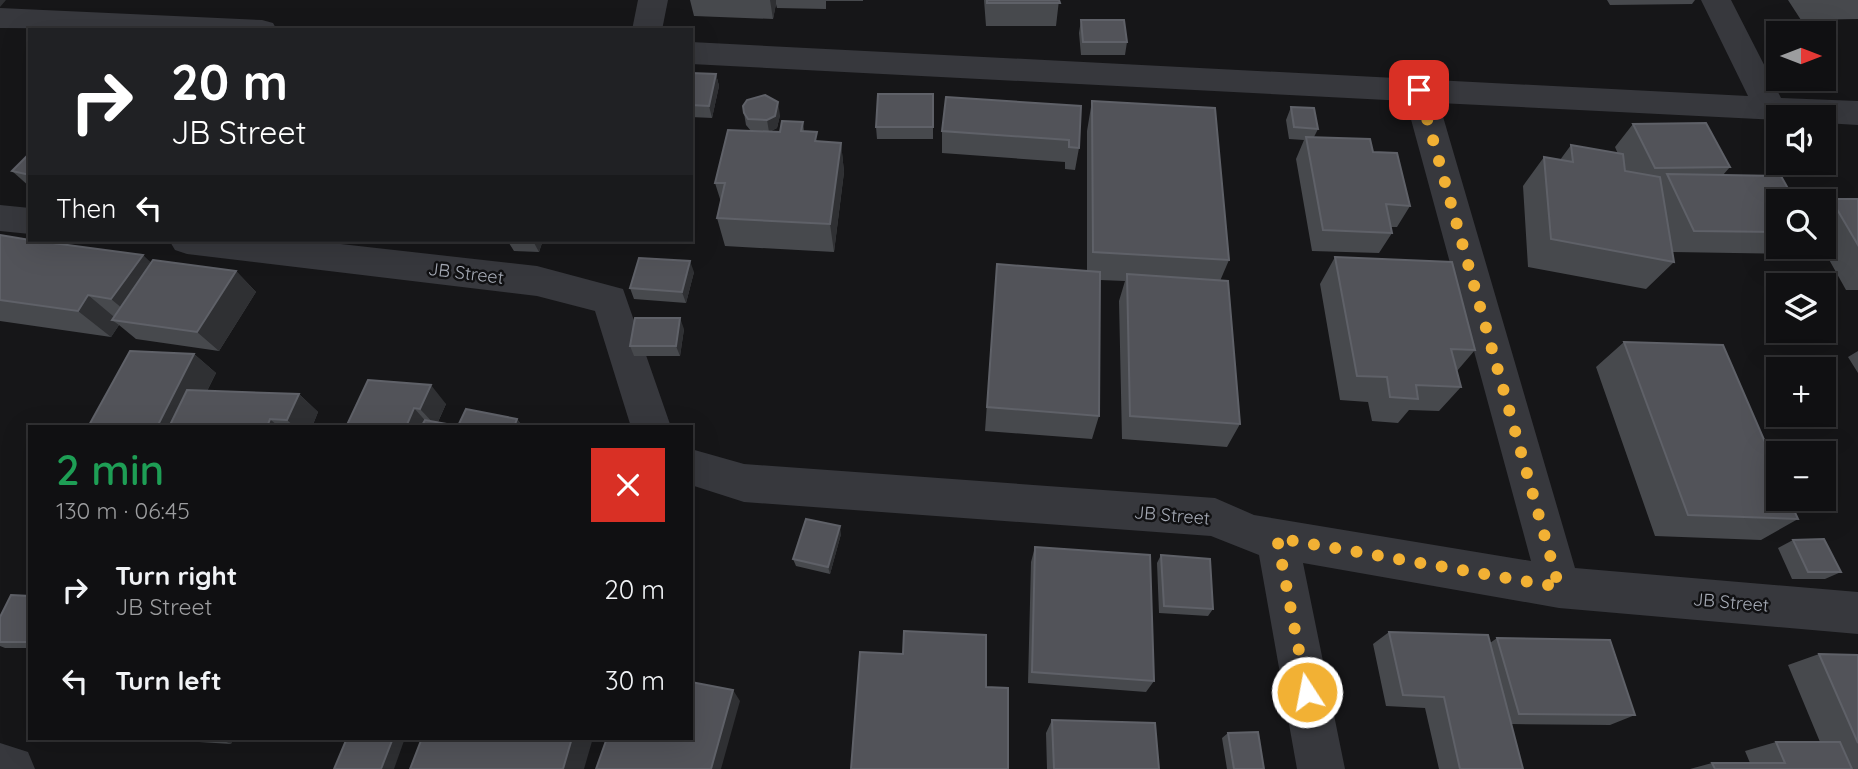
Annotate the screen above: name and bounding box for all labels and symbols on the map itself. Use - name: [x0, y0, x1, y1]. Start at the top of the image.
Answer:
- north arrow: [1766, 21, 1836, 91]
- pin: [1389, 60, 1449, 120]
- street label: JB Street: [427, 257, 505, 289]
- street label: JB Street: [1133, 500, 1211, 530]
- street label: JB Street: [1692, 587, 1770, 617]
- position arrow: [1270, 655, 1344, 729]

